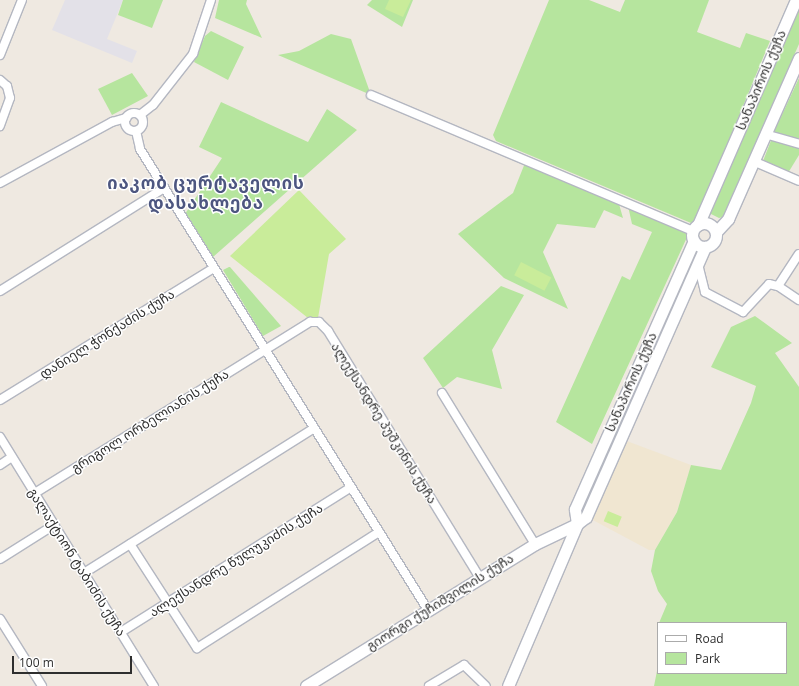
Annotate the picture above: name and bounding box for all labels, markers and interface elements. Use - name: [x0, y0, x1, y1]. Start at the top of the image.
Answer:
- street label: სანაპიროს ქუჩა: [733, 28, 789, 132]
- district label: იაკობ ცურტაველის დასახლება: [107, 173, 305, 213]
- street label: დანიელ ჭონქაძის ქუჩა: [37, 286, 177, 382]
- street label: სანაპიროს ქუჩა: [602, 330, 660, 434]
- street label: ალექსანდრე პუშკინის ქუჩა: [328, 340, 440, 506]
- street label: გრიგოლ ორბელიანის ქუჩა: [68, 366, 232, 476]
- street label: გალაქტიონ ტაბიძის ქუჩა: [25, 485, 129, 639]
- street label: ალექსანდრე წულუკიძის ქუჩა: [147, 500, 325, 620]
- street label: გიორგი ქუჩიშვილის ქუჩა: [364, 550, 516, 654]
- legend: [657, 622, 787, 674]
- text: Road: [695, 630, 724, 647]
- scale bar: [14, 648, 134, 674]
- text: Park: [695, 650, 720, 667]
- text: 100 m: [19, 654, 54, 671]

